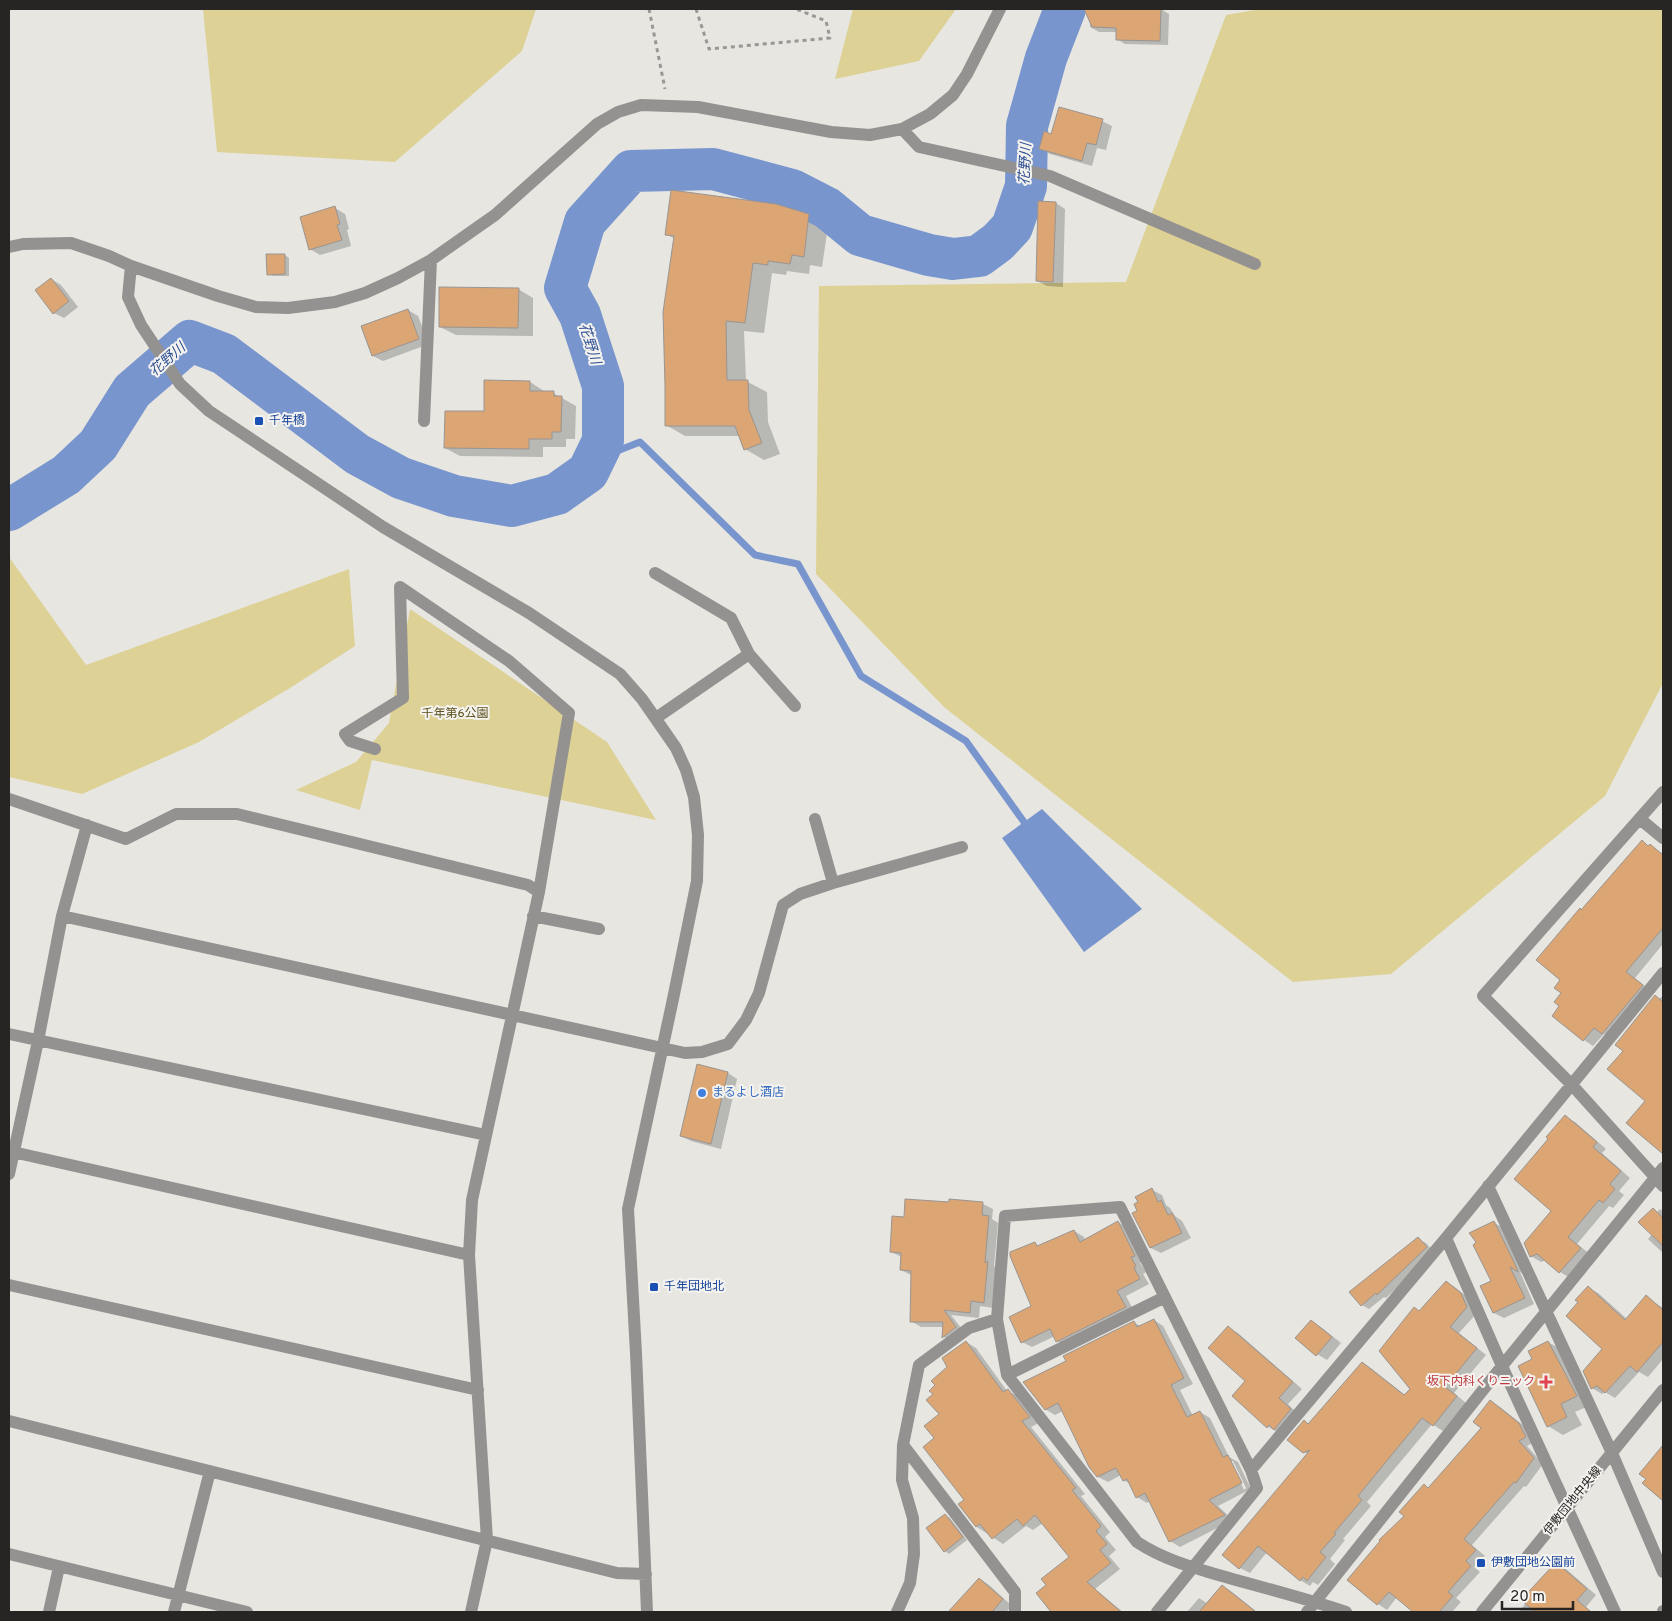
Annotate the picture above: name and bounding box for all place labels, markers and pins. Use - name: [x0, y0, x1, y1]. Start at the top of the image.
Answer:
- place label: 千年橋: [269, 413, 305, 429]
- marker: 千年橋: [253, 415, 265, 427]
- place label: まるよし酒店: [712, 1085, 784, 1101]
- marker: まるよし酒店: [696, 1087, 708, 1099]
- place label: 千年団地北: [664, 1279, 724, 1295]
- marker: 千年団地北: [648, 1281, 660, 1293]
- place label: 坂下内科くりニック: [1427, 1374, 1535, 1390]
- marker: 坂下内科くりニック: [1539, 1375, 1553, 1389]
- place label: 伊敷団地公園前: [1491, 1555, 1575, 1571]
- marker: 伊敷団地公園前: [1475, 1557, 1487, 1569]

